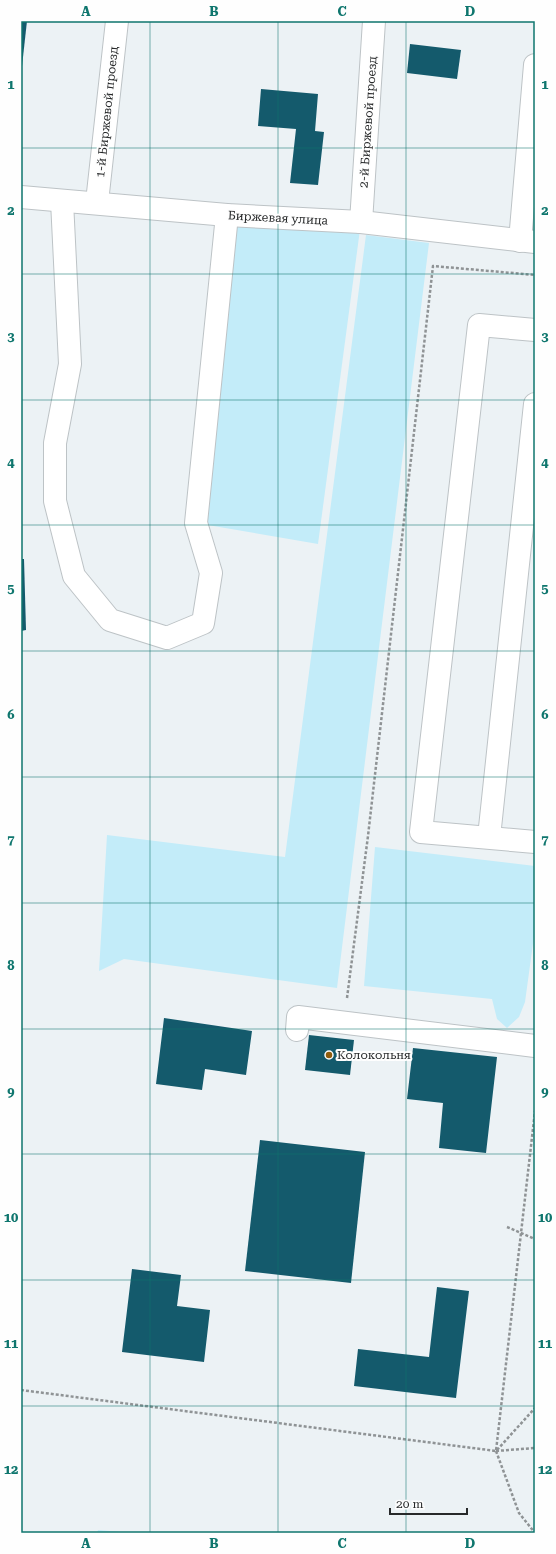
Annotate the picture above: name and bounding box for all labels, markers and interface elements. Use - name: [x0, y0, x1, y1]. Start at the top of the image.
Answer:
- text: A: [81, 4, 91, 19]
- text: B: [209, 4, 219, 19]
- text: C: [337, 4, 347, 19]
- text: D: [465, 4, 475, 19]
- street label: 1-й Биржевой проезд: [93, 45, 121, 178]
- street label: 2-й Биржевой проезд: [356, 55, 380, 188]
- text: 1: [7, 77, 15, 92]
- text: 1: [541, 77, 549, 92]
- text: 2: [7, 203, 15, 218]
- text: 2: [541, 203, 549, 218]
- street label: Биржевая улица: [228, 208, 329, 228]
- text: 3: [7, 329, 15, 344]
- text: 3: [541, 329, 549, 344]
- text: 4: [7, 455, 15, 470]
- text: 4: [541, 455, 549, 470]
- text: 5: [7, 581, 15, 596]
- text: 5: [541, 581, 549, 596]
- text: 6: [7, 707, 15, 722]
- text: 6: [541, 707, 549, 722]
- text: 7: [7, 832, 15, 847]
- text: 7: [541, 832, 549, 847]
- text: 8: [7, 958, 15, 973]
- text: 8: [541, 958, 549, 973]
- place label: Колокольня: [337, 1048, 411, 1062]
- marker: Колокольня: [324, 1050, 334, 1060]
- text: 9: [7, 1084, 15, 1099]
- text: 9: [541, 1084, 549, 1099]
- text: 10: [4, 1210, 18, 1225]
- text: 10: [538, 1210, 552, 1225]
- text: 11: [4, 1336, 18, 1351]
- text: 11: [538, 1336, 552, 1351]
- text: 12: [4, 1462, 18, 1477]
- text: 12: [538, 1462, 552, 1477]
- scale bar: [390, 1490, 467, 1516]
- text: 20 m: [396, 1497, 423, 1511]
- text: A: [81, 1536, 91, 1551]
- text: B: [209, 1536, 219, 1551]
- text: C: [337, 1536, 347, 1551]
- text: D: [465, 1536, 475, 1551]

